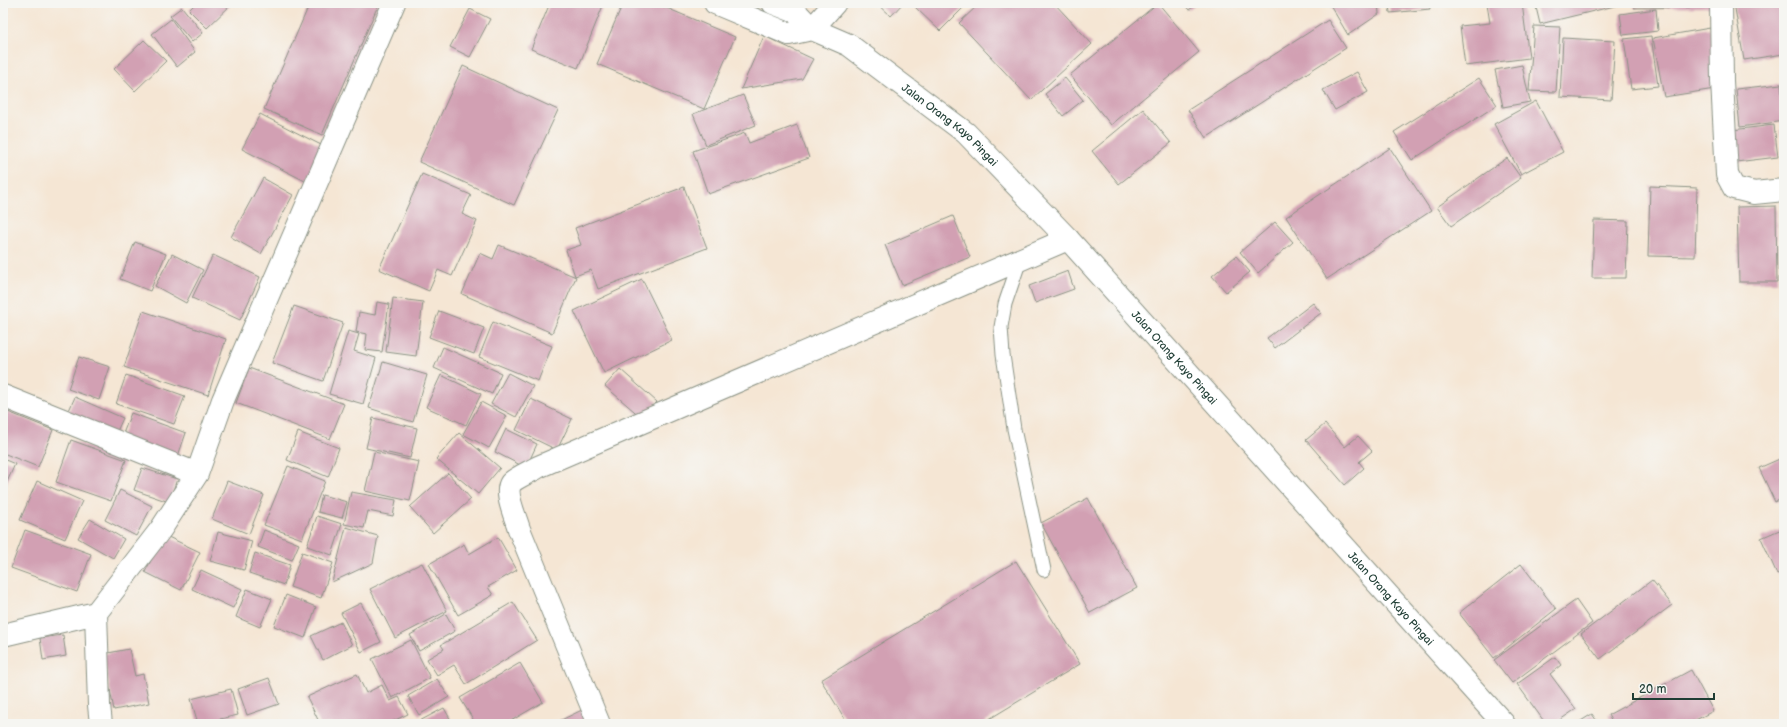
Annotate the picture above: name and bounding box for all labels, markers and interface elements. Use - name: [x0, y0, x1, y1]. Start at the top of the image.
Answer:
- street label: Jalan Orang Kayo Pingai: [899, 81, 1001, 169]
- street label: Jalan Orang Kayo Pingai: [1129, 308, 1220, 407]
- street label: Jalan Orang Kayo Pingai: [1346, 549, 1436, 648]
- scale bar: [1633, 675, 1714, 701]
- text: 20 m: [1639, 682, 1666, 697]

